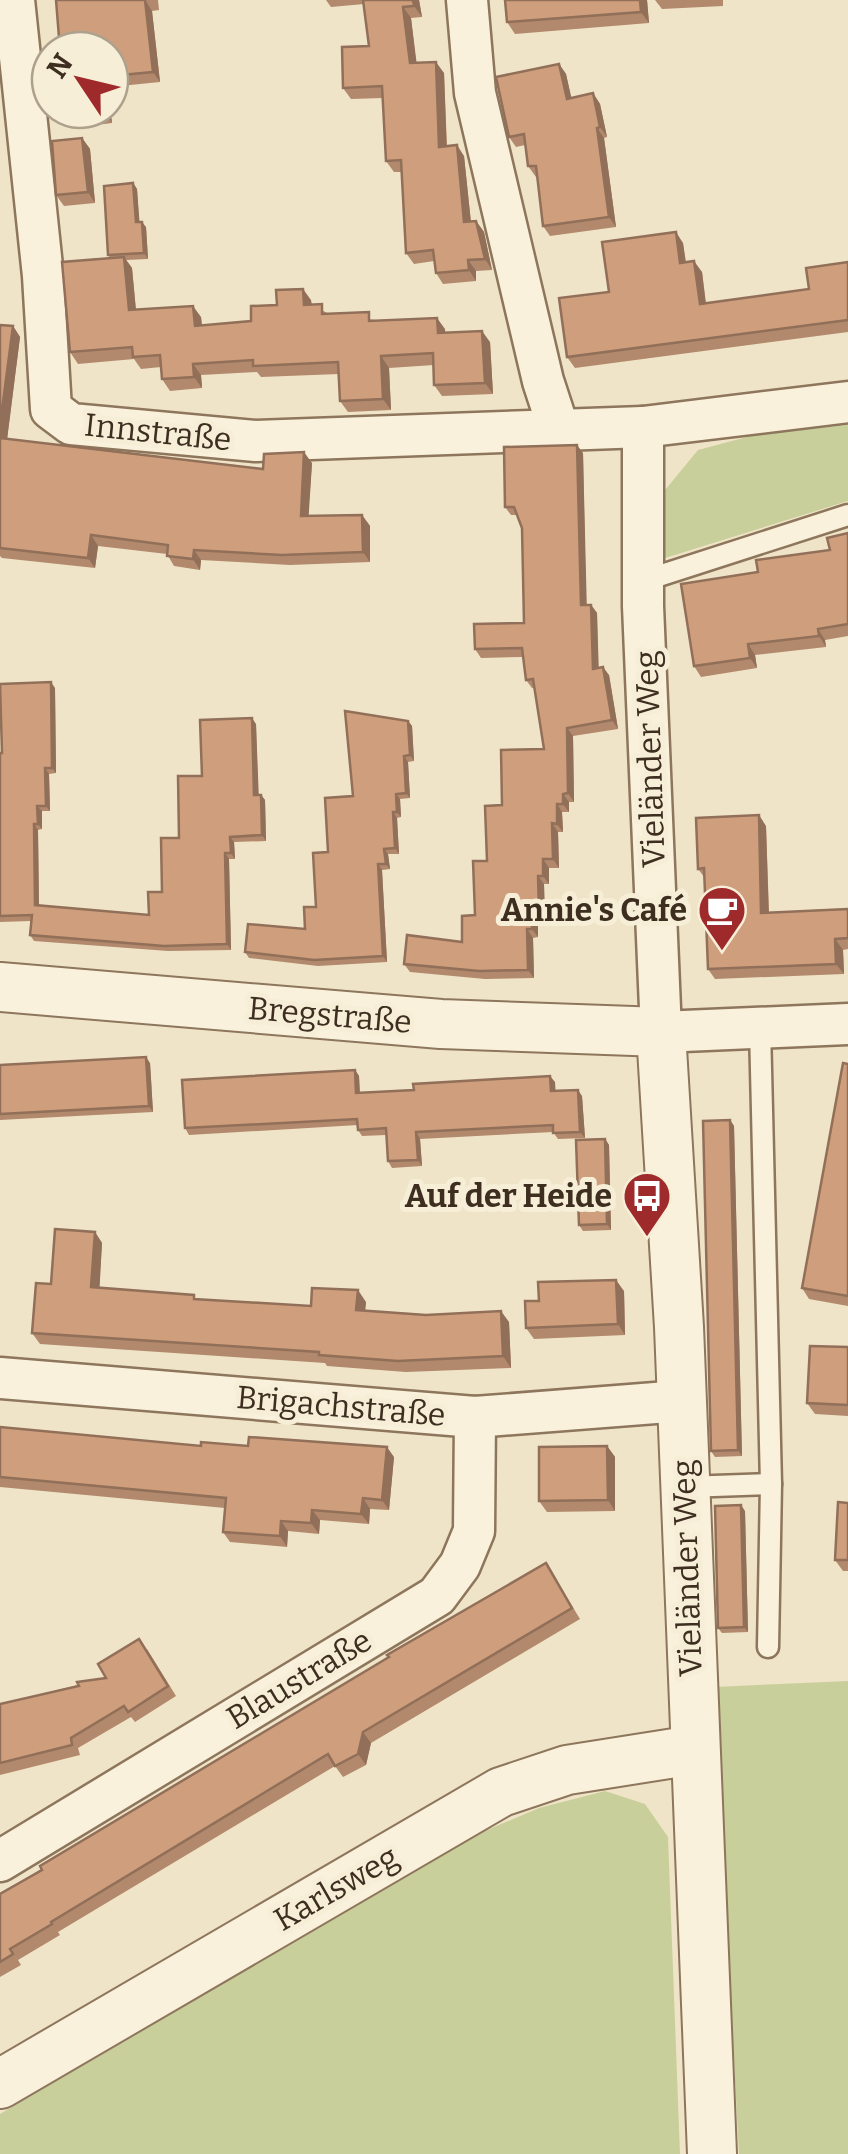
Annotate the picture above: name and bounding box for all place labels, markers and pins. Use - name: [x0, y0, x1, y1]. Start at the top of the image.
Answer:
- cafe icon: Annie's Café: [696, 884, 748, 952]
- place label: Annie's Café: [501, 891, 687, 929]
- bus stop icon: Auf der Heide: [621, 1170, 673, 1238]
- place label: Auf der Heide: [405, 1177, 612, 1215]

